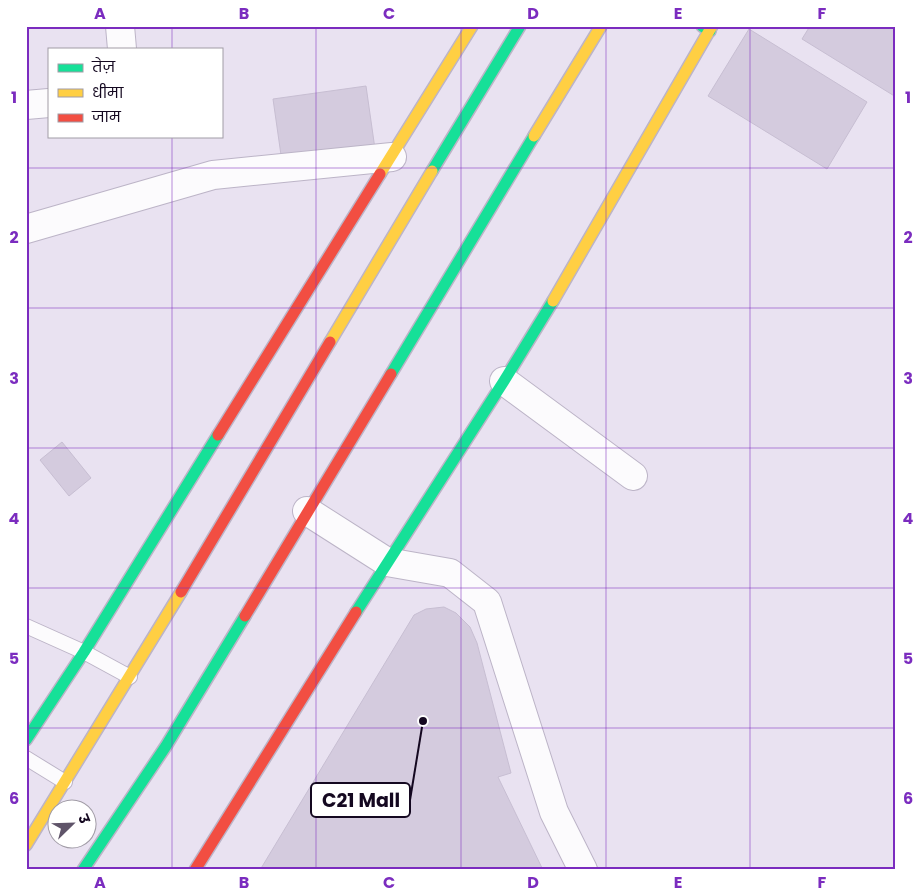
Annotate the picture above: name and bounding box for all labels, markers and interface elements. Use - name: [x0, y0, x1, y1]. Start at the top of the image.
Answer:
- text: A: [94, 2, 106, 25]
- text: B: [239, 2, 249, 25]
- text: C: [383, 2, 395, 25]
- text: D: [527, 2, 539, 25]
- text: E: [674, 2, 682, 25]
- text: F: [818, 2, 827, 25]
- legend: [48, 48, 222, 138]
- text: तेज़: [91, 56, 115, 77]
- text: धीमा: [92, 82, 124, 103]
- text: 1: [11, 86, 17, 109]
- text: 1: [905, 86, 911, 109]
- text: जाम: [91, 106, 122, 127]
- text: 2: [9, 226, 19, 249]
- text: 2: [903, 226, 913, 249]
- text: 3: [9, 367, 19, 390]
- text: 3: [903, 367, 913, 390]
- text: 4: [9, 507, 20, 530]
- text: 4: [903, 507, 914, 530]
- text: 5: [9, 647, 19, 670]
- text: 5: [903, 647, 913, 670]
- callout: C21 Mall: [311, 783, 410, 817]
- text: 6: [9, 787, 19, 810]
- text: C21 Mall: [322, 787, 400, 814]
- text: 6: [903, 787, 913, 810]
- north arrow: [48, 798, 98, 848]
- text: उ: [73, 810, 95, 827]
- text: A: [94, 871, 106, 894]
- text: B: [239, 871, 249, 894]
- text: C: [383, 871, 395, 894]
- text: D: [527, 871, 539, 894]
- text: E: [674, 871, 682, 894]
- text: F: [818, 871, 827, 894]

